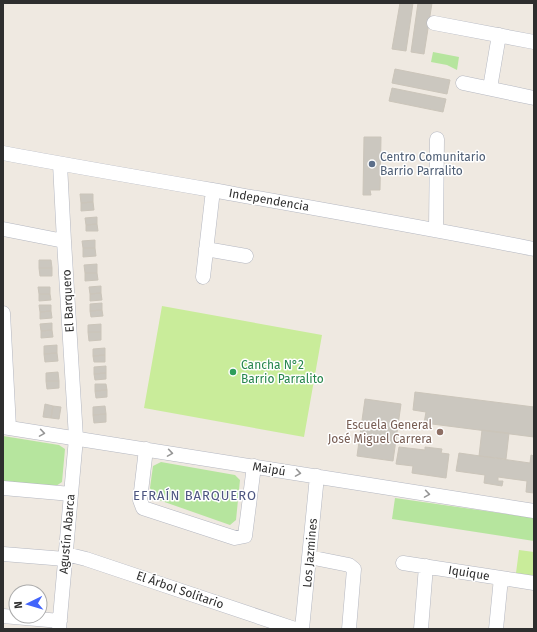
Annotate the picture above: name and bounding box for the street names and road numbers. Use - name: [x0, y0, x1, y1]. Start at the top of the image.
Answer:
- street label: Independencia: [228, 186, 310, 214]
- street label: El Barquero: [59, 269, 77, 333]
- street label: Maipú: [251, 459, 287, 479]
- street label: Agustín Abarca: [57, 493, 77, 575]
- street label: Los Jazmines: [300, 517, 320, 588]
- street label: Iquique: [447, 563, 491, 583]
- street label: El Árbol Solitario: [134, 568, 226, 612]

